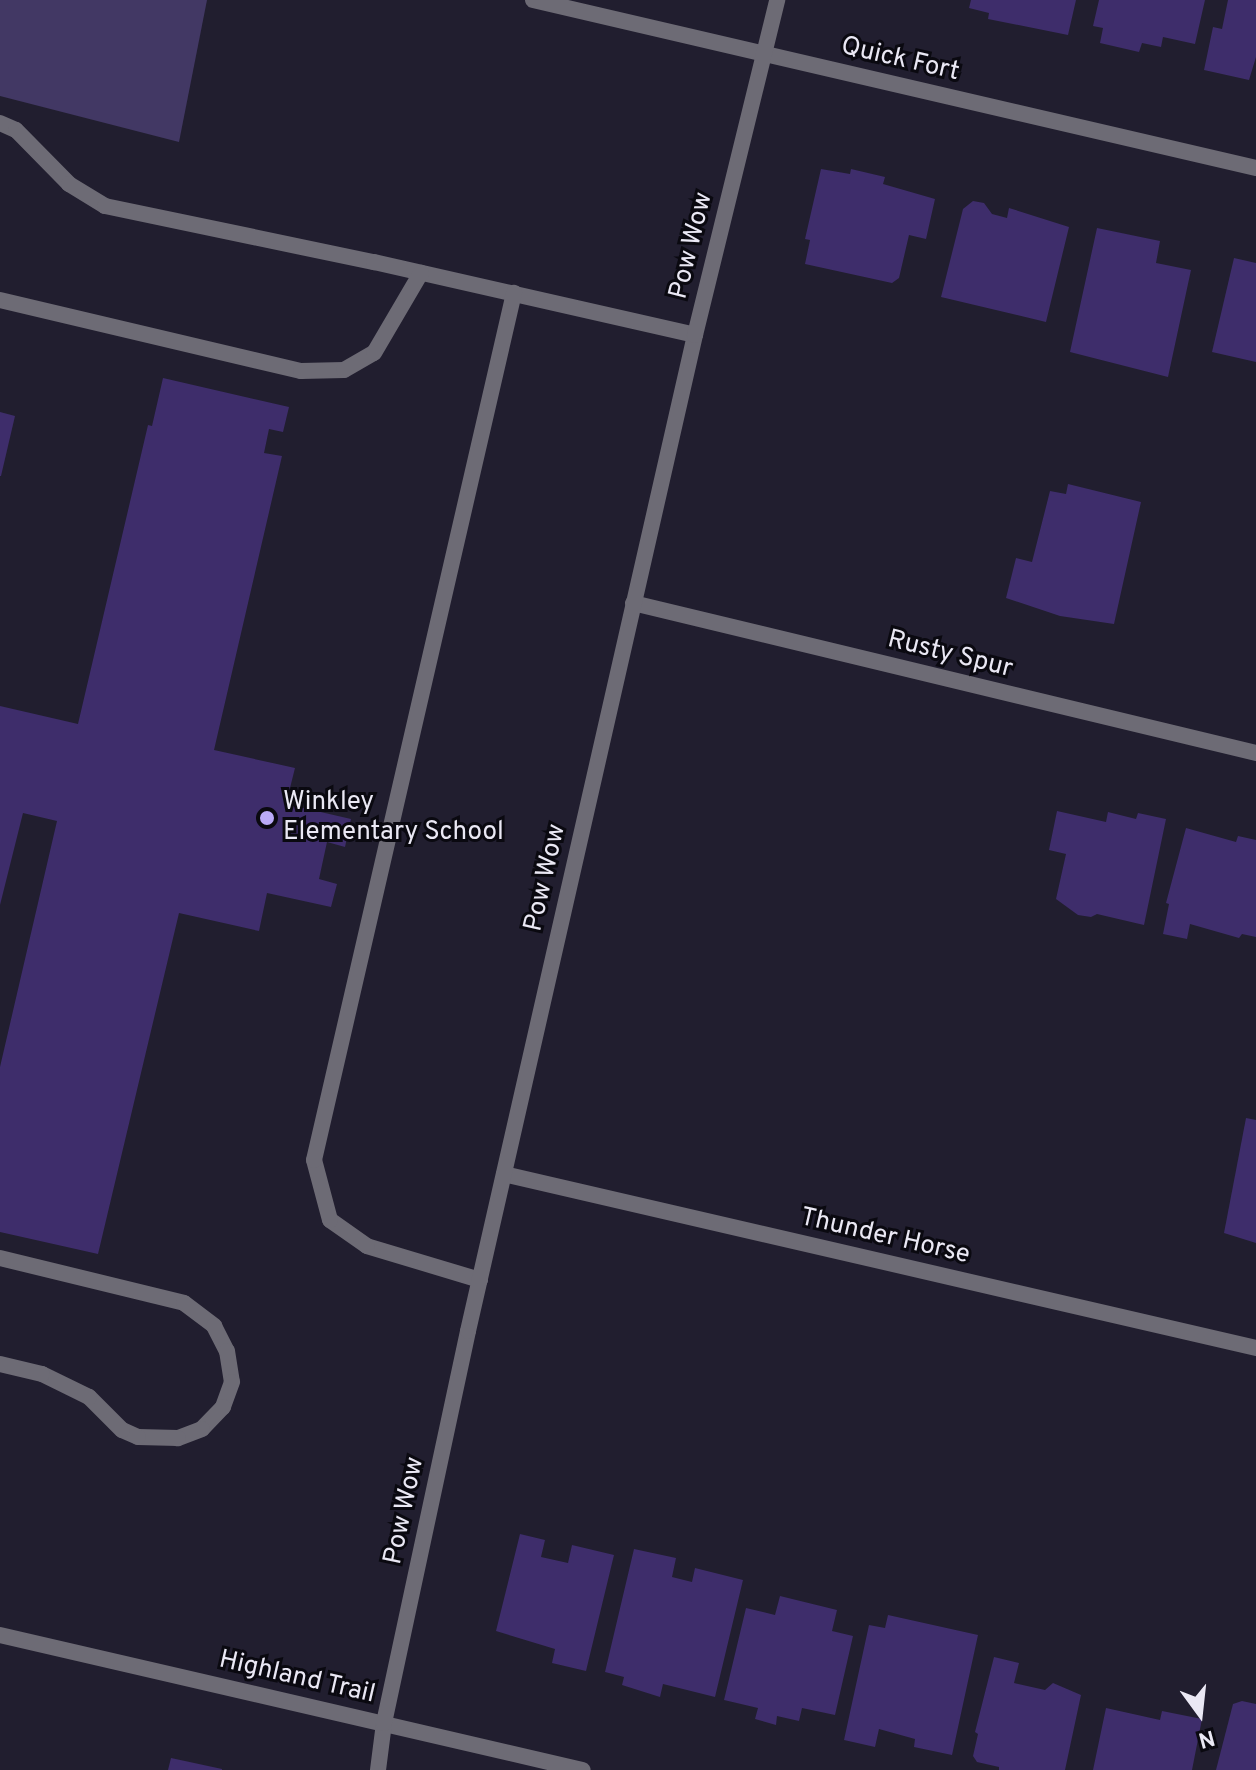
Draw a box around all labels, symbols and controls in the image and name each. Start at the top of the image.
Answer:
street label: Quick Fort [838,31,962,89]
street label: Pow Wow [664,189,720,303]
street label: Rusty Spur [884,624,1016,686]
place label: Winkley Elementary School [283,787,504,848]
marker: Winkley Elementary School [258,809,276,827]
street label: Pow Wow [518,821,574,935]
street label: Thunder Horse [797,1202,973,1272]
street label: Pow Wow [378,1454,432,1568]
street label: Highland Trail [215,1645,379,1711]
north arrow [1160,1674,1240,1754]
text: N [1195,1723,1217,1753]

